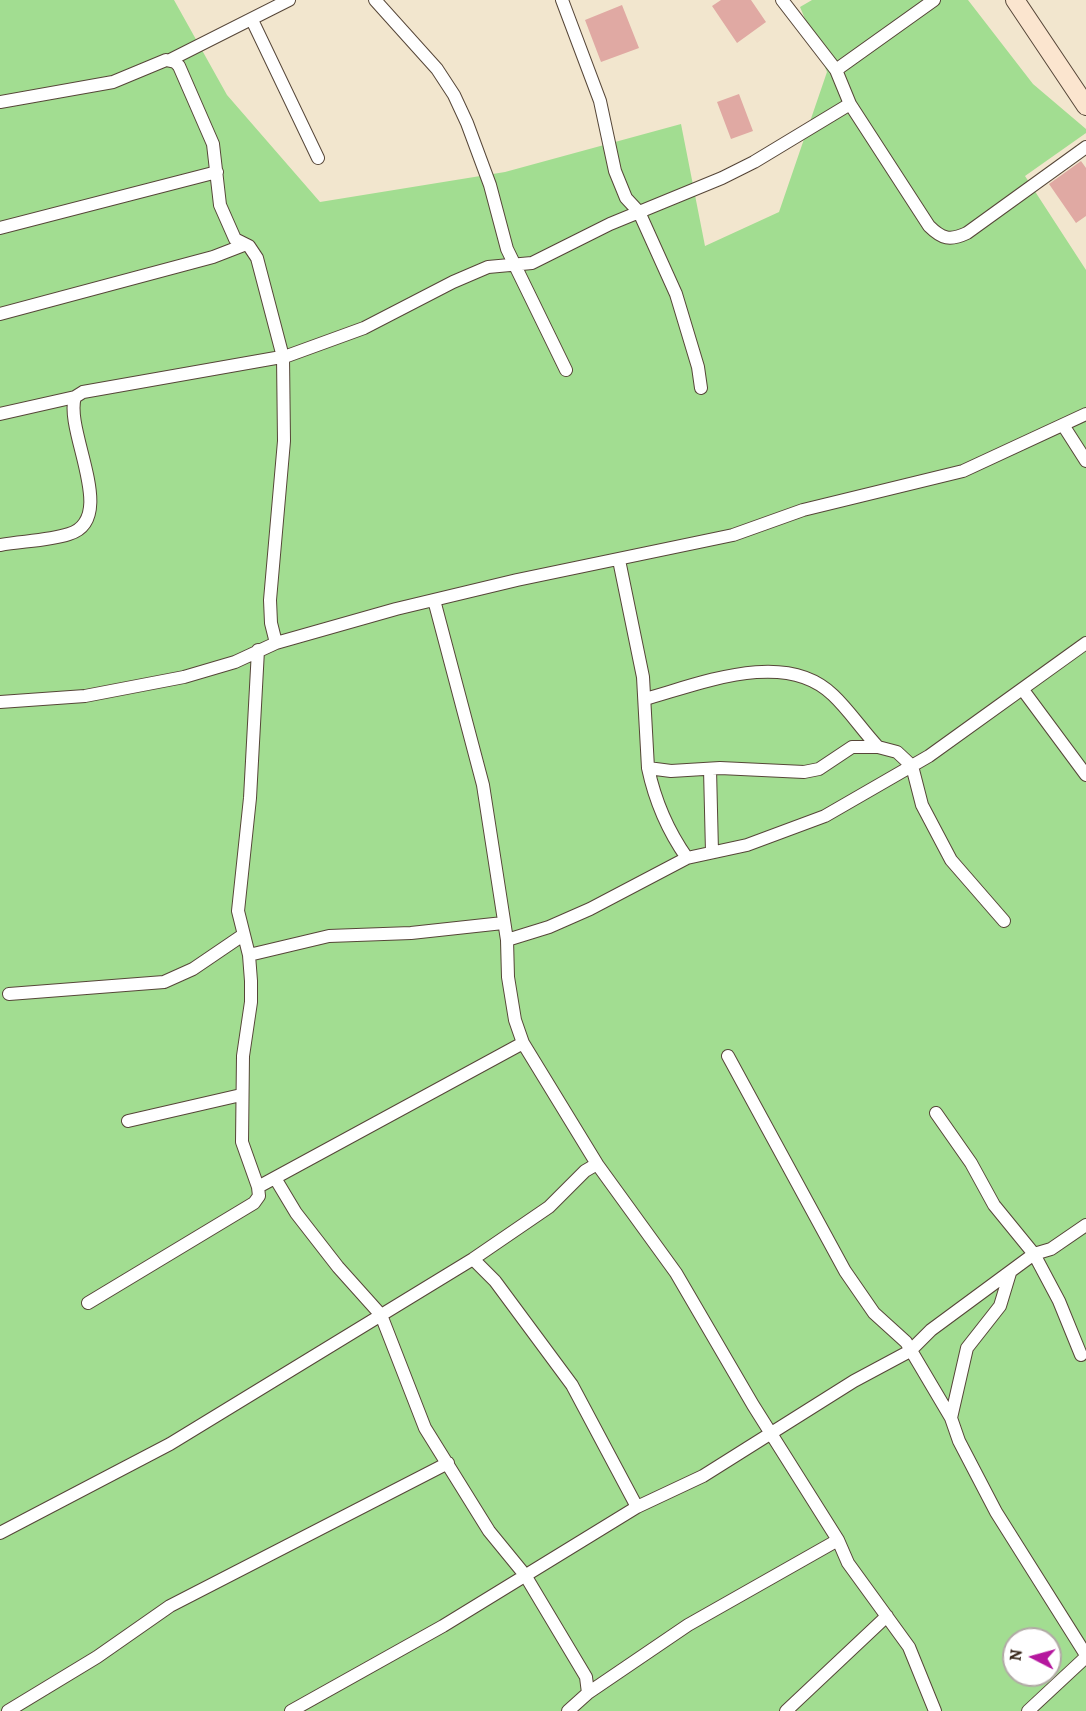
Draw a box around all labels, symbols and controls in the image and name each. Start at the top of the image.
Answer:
north arrow [1002,1627,1062,1687]
text: N [1005,1648,1028,1662]

